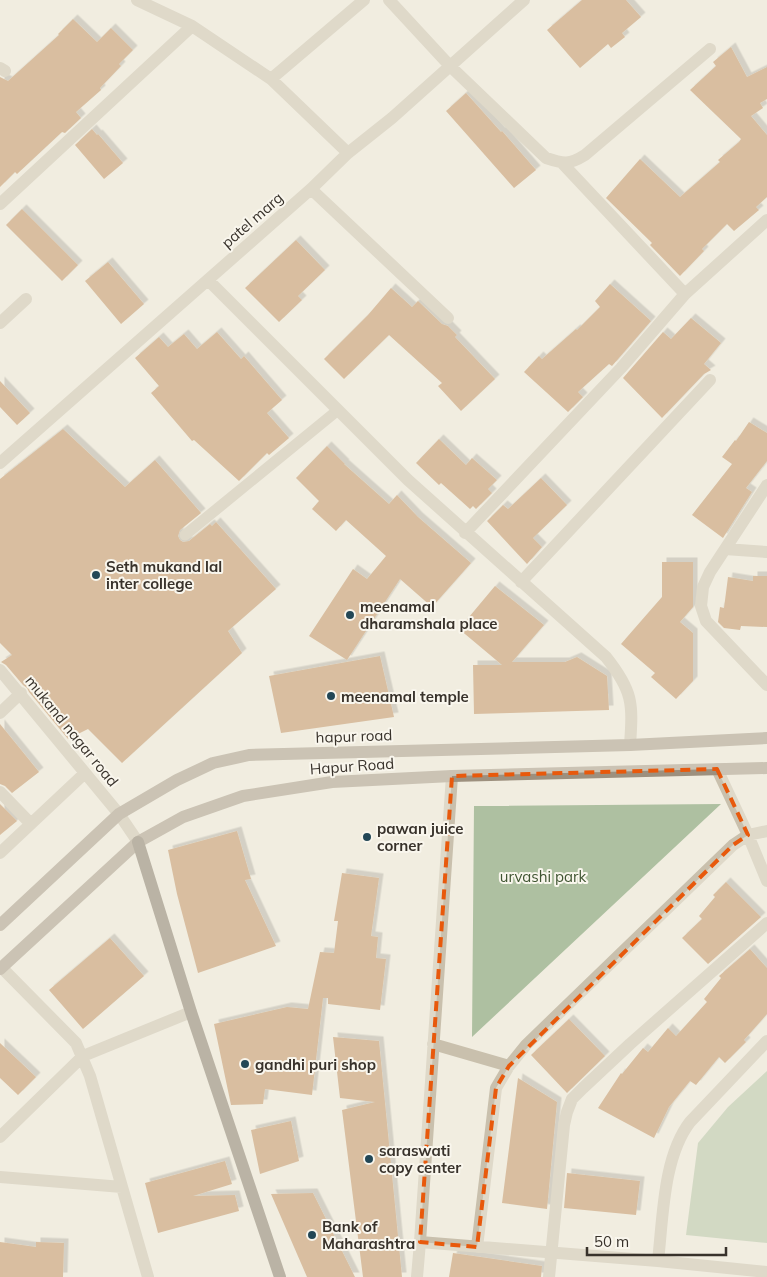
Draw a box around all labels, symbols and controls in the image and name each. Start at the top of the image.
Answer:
street label: patel marg [217,188,287,252]
place label: Seth mukand lal inter college [106,557,222,593]
marker: Seth mukand lal inter college [90,569,102,581]
place label: meenamal dharamshala place [360,597,498,633]
marker: meenamal dharamshala place [344,609,356,621]
street label: mukand nagar road [21,672,123,790]
place label: meenamal temple [341,687,469,706]
marker: meenamal temple [325,690,337,702]
street label: hapur road [315,725,393,747]
street label: Hapur Road [309,754,395,778]
place label: pawan juice corner [377,819,463,855]
marker: pawan juice corner [361,831,373,843]
park label: urvashi park [500,867,586,886]
place label: gandhi puri shop [255,1055,376,1074]
marker: gandhi puri shop [239,1058,251,1070]
place label: saraswati copy center [379,1141,461,1177]
marker: saraswati copy center [363,1153,375,1165]
place label: Bank of Maharashtra [322,1217,415,1253]
scale bar [587,1224,726,1256]
marker: Bank of Maharashtra [306,1229,318,1241]
text: 50 m [594,1232,629,1251]

